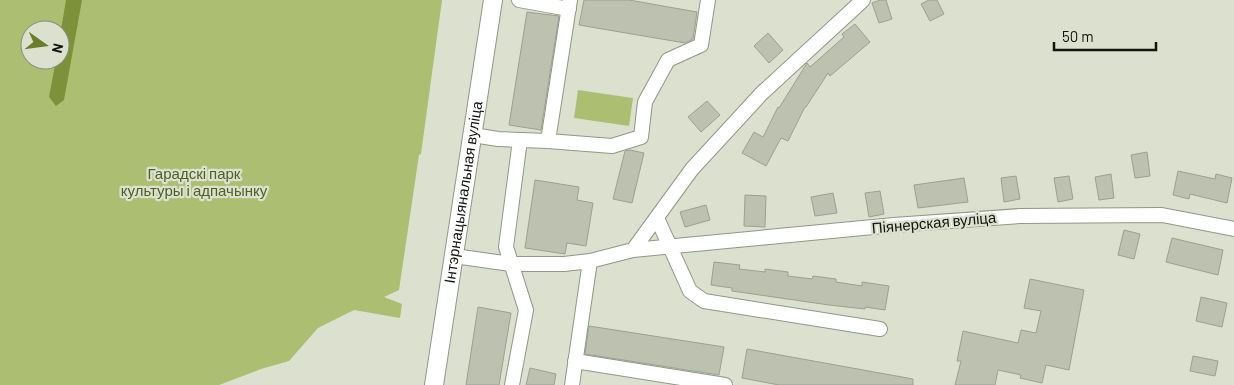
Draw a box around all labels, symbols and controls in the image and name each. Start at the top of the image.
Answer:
north arrow [20,20,70,70]
scale bar [1054,20,1156,52]
text: 50 m [1062,27,1094,45]
text: N [49,42,67,55]
street label: Інтэрнацыянальная вуліца [440,99,486,285]
park label: Гарадскі парк культуры і адпачынку [121,164,268,199]
street label: Піянерская вуліца [871,208,998,236]

